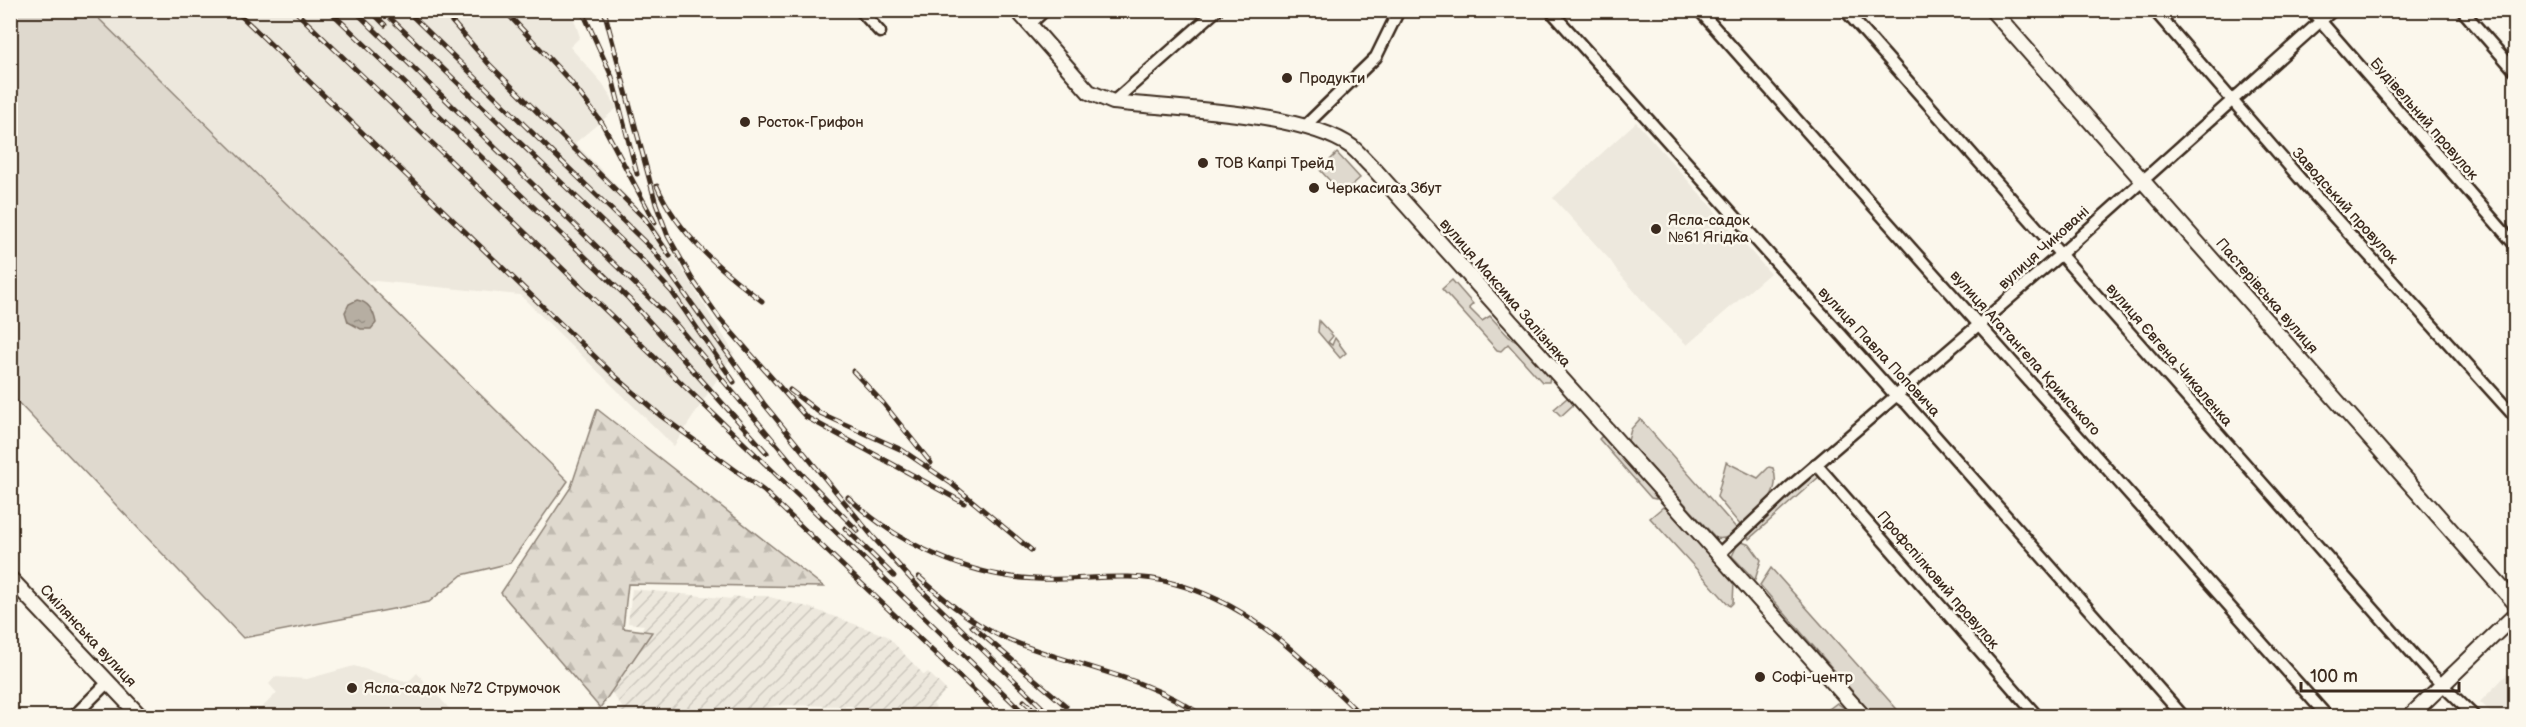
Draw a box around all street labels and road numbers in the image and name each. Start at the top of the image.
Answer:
street label: Будівельний провулок [2366,54,2482,184]
street label: Заводський провулок [2288,144,2402,268]
street label: вулиця Чиковані [1995,202,2093,294]
street label: вулиця Максима Залізняка [1435,215,1575,371]
street label: Пастерівська вулиця [2212,234,2322,358]
street label: вулиця Агатангела Кримського [1946,266,2104,440]
street label: вулиця Євгена Чикаленка [2102,280,2236,431]
street label: вулиця Павла Поповича [1814,283,1944,421]
street label: Профспілковий провулок [1873,507,2003,653]
street label: Смілянська вулиця [36,581,140,691]

